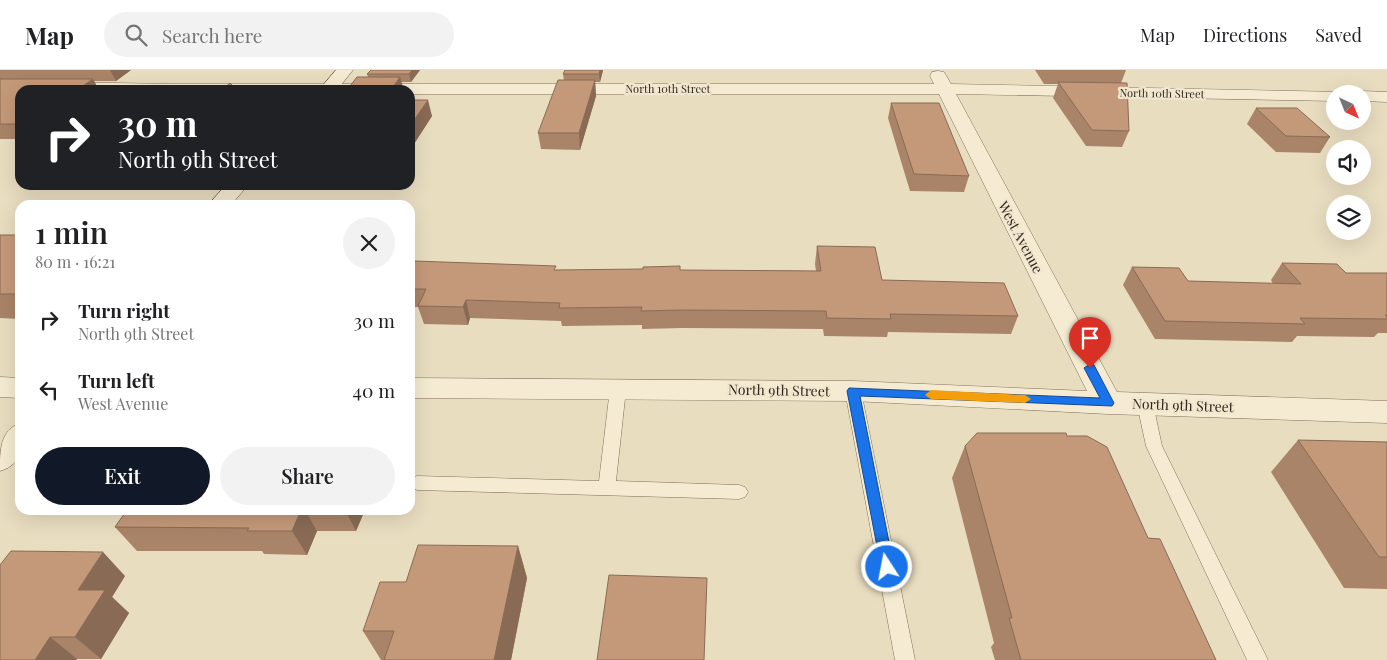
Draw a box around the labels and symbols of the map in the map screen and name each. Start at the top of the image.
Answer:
street label: North 10th Street [626,81,711,96]
street label: North 10th Street [1119,85,1205,101]
north arrow [1326,85,1371,130]
street label: West Avenue [994,197,1048,276]
pin [1069,317,1111,368]
street label: North 9th Street [728,380,831,400]
street label: North 9th Street [1132,394,1235,416]
position arrow [860,540,912,592]

